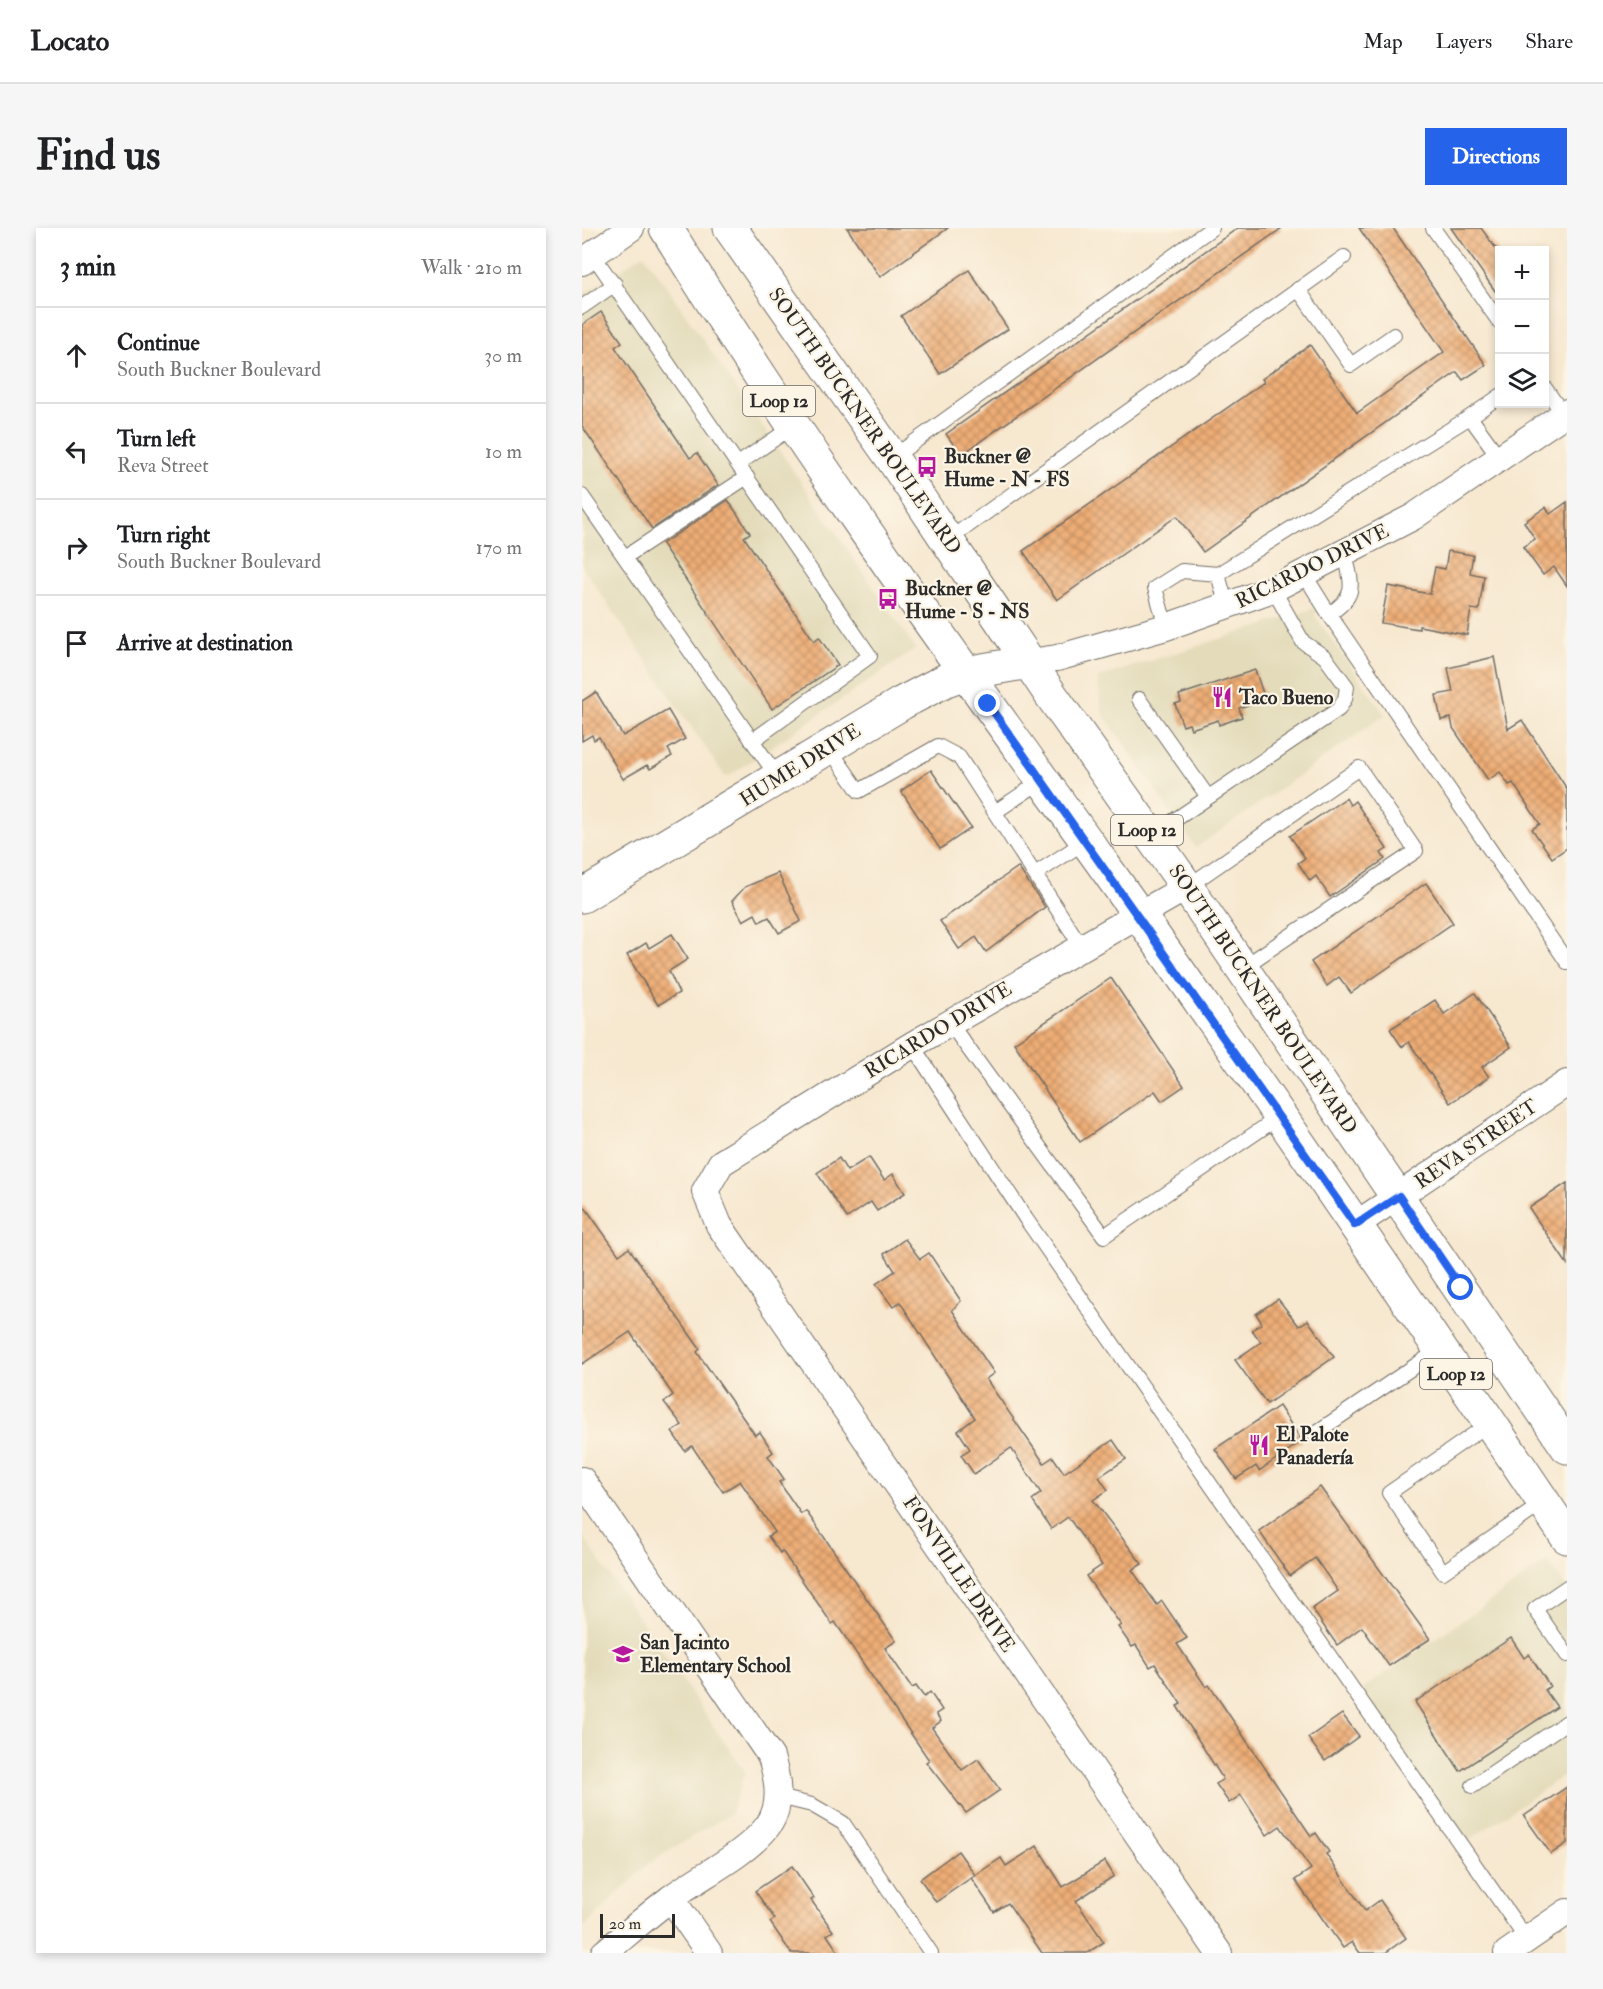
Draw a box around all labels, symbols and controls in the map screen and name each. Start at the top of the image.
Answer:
text: Locato [30,24,109,59]
text: Map [1363,28,1403,55]
text: Layers [1436,28,1492,55]
text: Share [1525,28,1573,55]
button: Directions [1425,128,1567,185]
text: Find us [36,130,160,182]
map controls [1495,246,1549,408]
button: + [1495,246,1549,300]
text: 3 min [60,251,116,283]
text: Walk · 210 m [421,255,522,280]
street label: SOUTH BUCKNER BOULEVARD [763,283,967,559]
button: − [1495,300,1549,354]
text: Continue [117,329,200,357]
icon: ahead [60,339,93,372]
text: 30 m [484,343,522,368]
button: layers [1495,354,1549,408]
text: South Buckner Boulevard [117,357,321,382]
road number: Loop 12 [743,386,815,416]
text: Turn left [117,425,196,453]
icon: left [60,435,93,468]
text: 10 m [485,439,522,464]
place label: Buckner @ Hume - N - FS [944,444,1070,492]
text: Reva Street [117,453,209,478]
bus stop icon: Buckner @ Hume - N - FS [915,455,939,479]
street label: RICARDO DRIVE [1231,518,1393,614]
text: Turn right [117,521,210,549]
icon: right [60,531,93,564]
text: 170 m [476,535,522,560]
text: South Buckner Boulevard [117,549,321,574]
place label: Buckner @ Hume - S - NS [905,576,1029,624]
bus stop icon: Buckner @ Hume - S - NS [876,587,900,611]
icon: arrive [60,627,93,660]
text: Arrive at destination [117,629,293,657]
restaurant icon: Taco Bueno [1210,685,1234,709]
place label: Taco Bueno [1238,685,1334,710]
route end [974,690,1000,716]
street label: HUME DRIVE [735,718,865,812]
road number: Loop 12 [1111,815,1183,845]
street label: SOUTH BUCKNER BOULEVARD [1163,860,1363,1138]
street label: RICARDO DRIVE [860,976,1016,1084]
street label: REVA STREET [1410,1094,1542,1194]
route start [1447,1274,1473,1300]
road number: Loop 12 [1420,1359,1492,1389]
place label: El Palote Panadería [1276,1422,1354,1470]
restaurant icon: El Palote Panadería [1247,1433,1271,1457]
street label: FONVILLE DRIVE [897,1491,1021,1657]
place label: San Jacinto Elementary School [640,1630,792,1679]
school or university icon: San Jacinto Elementary School [611,1642,635,1666]
scale bar [600,1911,675,1938]
text: 20 m [609,1914,641,1934]

